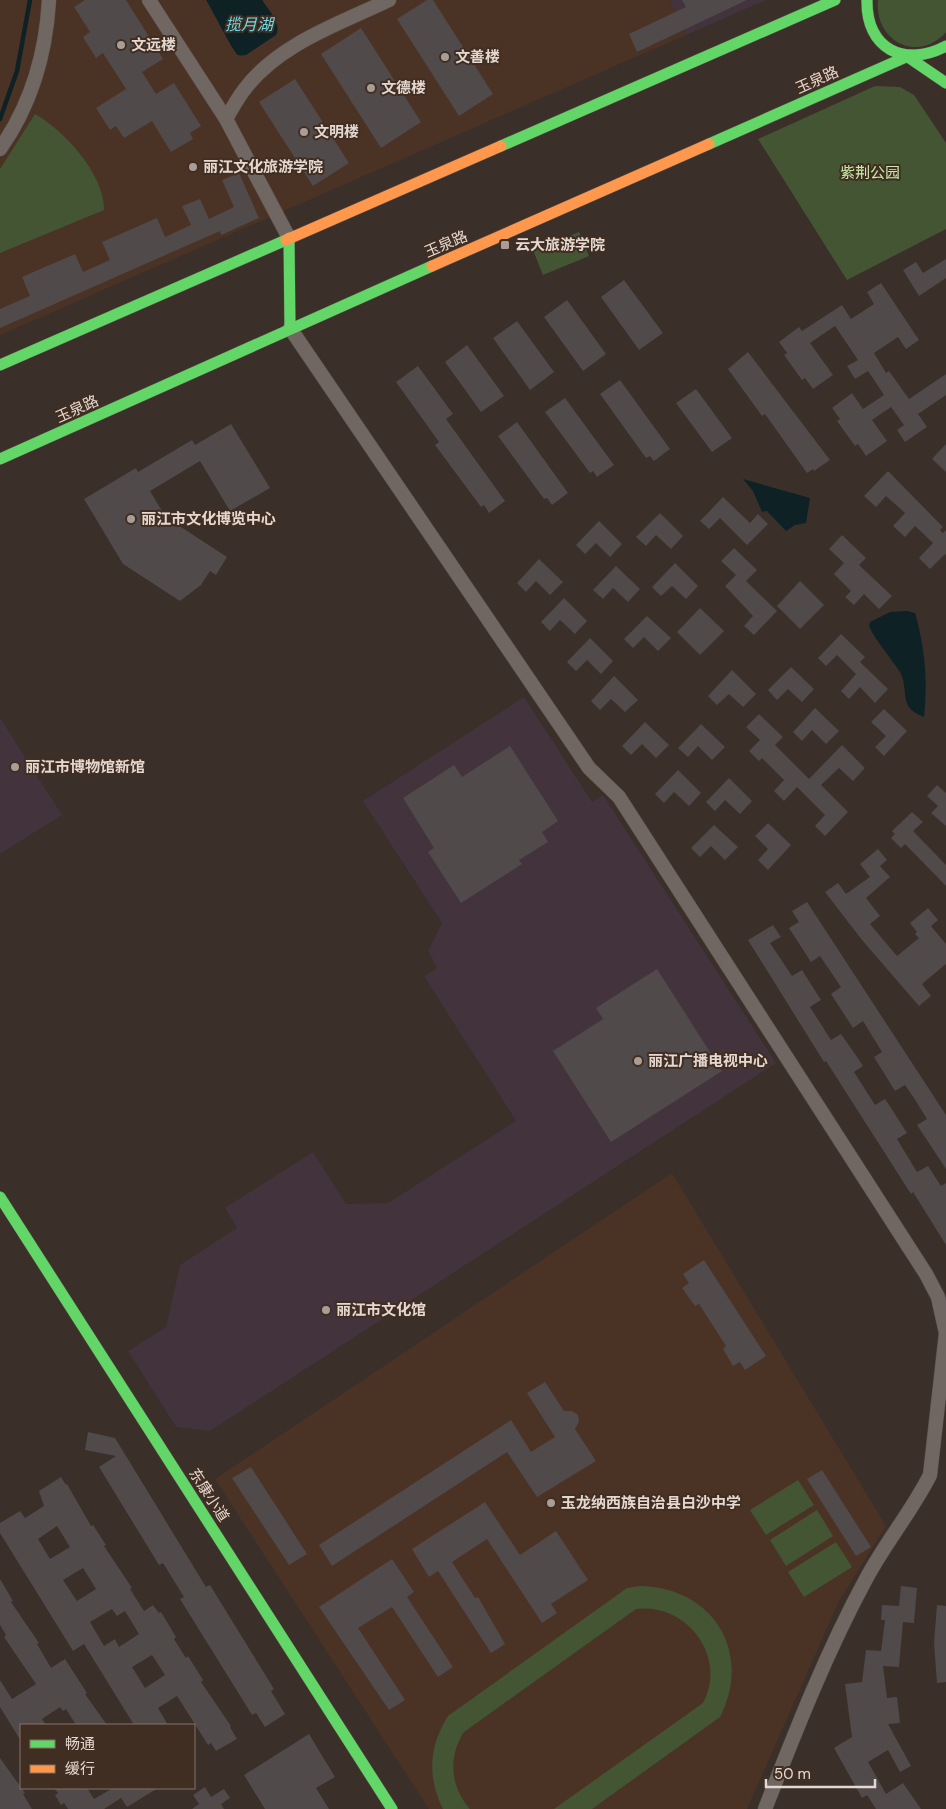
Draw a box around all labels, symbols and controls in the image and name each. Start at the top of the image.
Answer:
water label: 揽月湖 [225,14,276,35]
place label: 文远楼 [131,35,176,55]
marker: 文远楼 [115,39,127,51]
place label: 文善楼 [455,47,500,67]
marker: 文善楼 [439,51,451,63]
street label: 玉泉路 [792,62,842,98]
place label: 文德楼 [381,78,426,98]
marker: 文德楼 [365,82,377,94]
place label: 文明楼 [314,122,359,142]
marker: 文明楼 [298,126,310,138]
place label: 丽江文化旅游学院 [203,157,323,177]
marker: 丽江文化旅游学院 [187,161,199,173]
park label: 紫荆公园 [840,163,900,183]
street label: 玉泉路 [421,226,471,262]
place label: 云大旅游学院 [515,235,605,255]
marker: 云大旅游学院 [499,239,511,251]
street label: 玉泉路 [52,391,102,427]
place label: 丽江市文化博览中心 [141,509,276,529]
marker: 丽江市文化博览中心 [125,513,137,525]
place label: 丽江市博物馆新馆 [25,757,145,777]
marker: 丽江市博物馆新馆 [9,761,21,773]
place label: 丽江广播电视中心 [648,1051,768,1071]
marker: 丽江广播电视中心 [632,1055,644,1067]
place label: 丽江市文化馆 [336,1300,426,1320]
marker: 丽江市文化馆 [320,1304,332,1316]
street label: 东康小道 [184,1464,234,1526]
place label: 玉龙纳西族自治县白沙中学 [561,1493,741,1513]
marker: 玉龙纳西族自治县白沙中学 [545,1497,557,1509]
legend [20,1724,195,1789]
text: 畅通 [65,1734,95,1754]
scale bar [766,1756,875,1788]
text: 缓行 [65,1759,95,1779]
text: 50 m [774,1764,811,1784]

